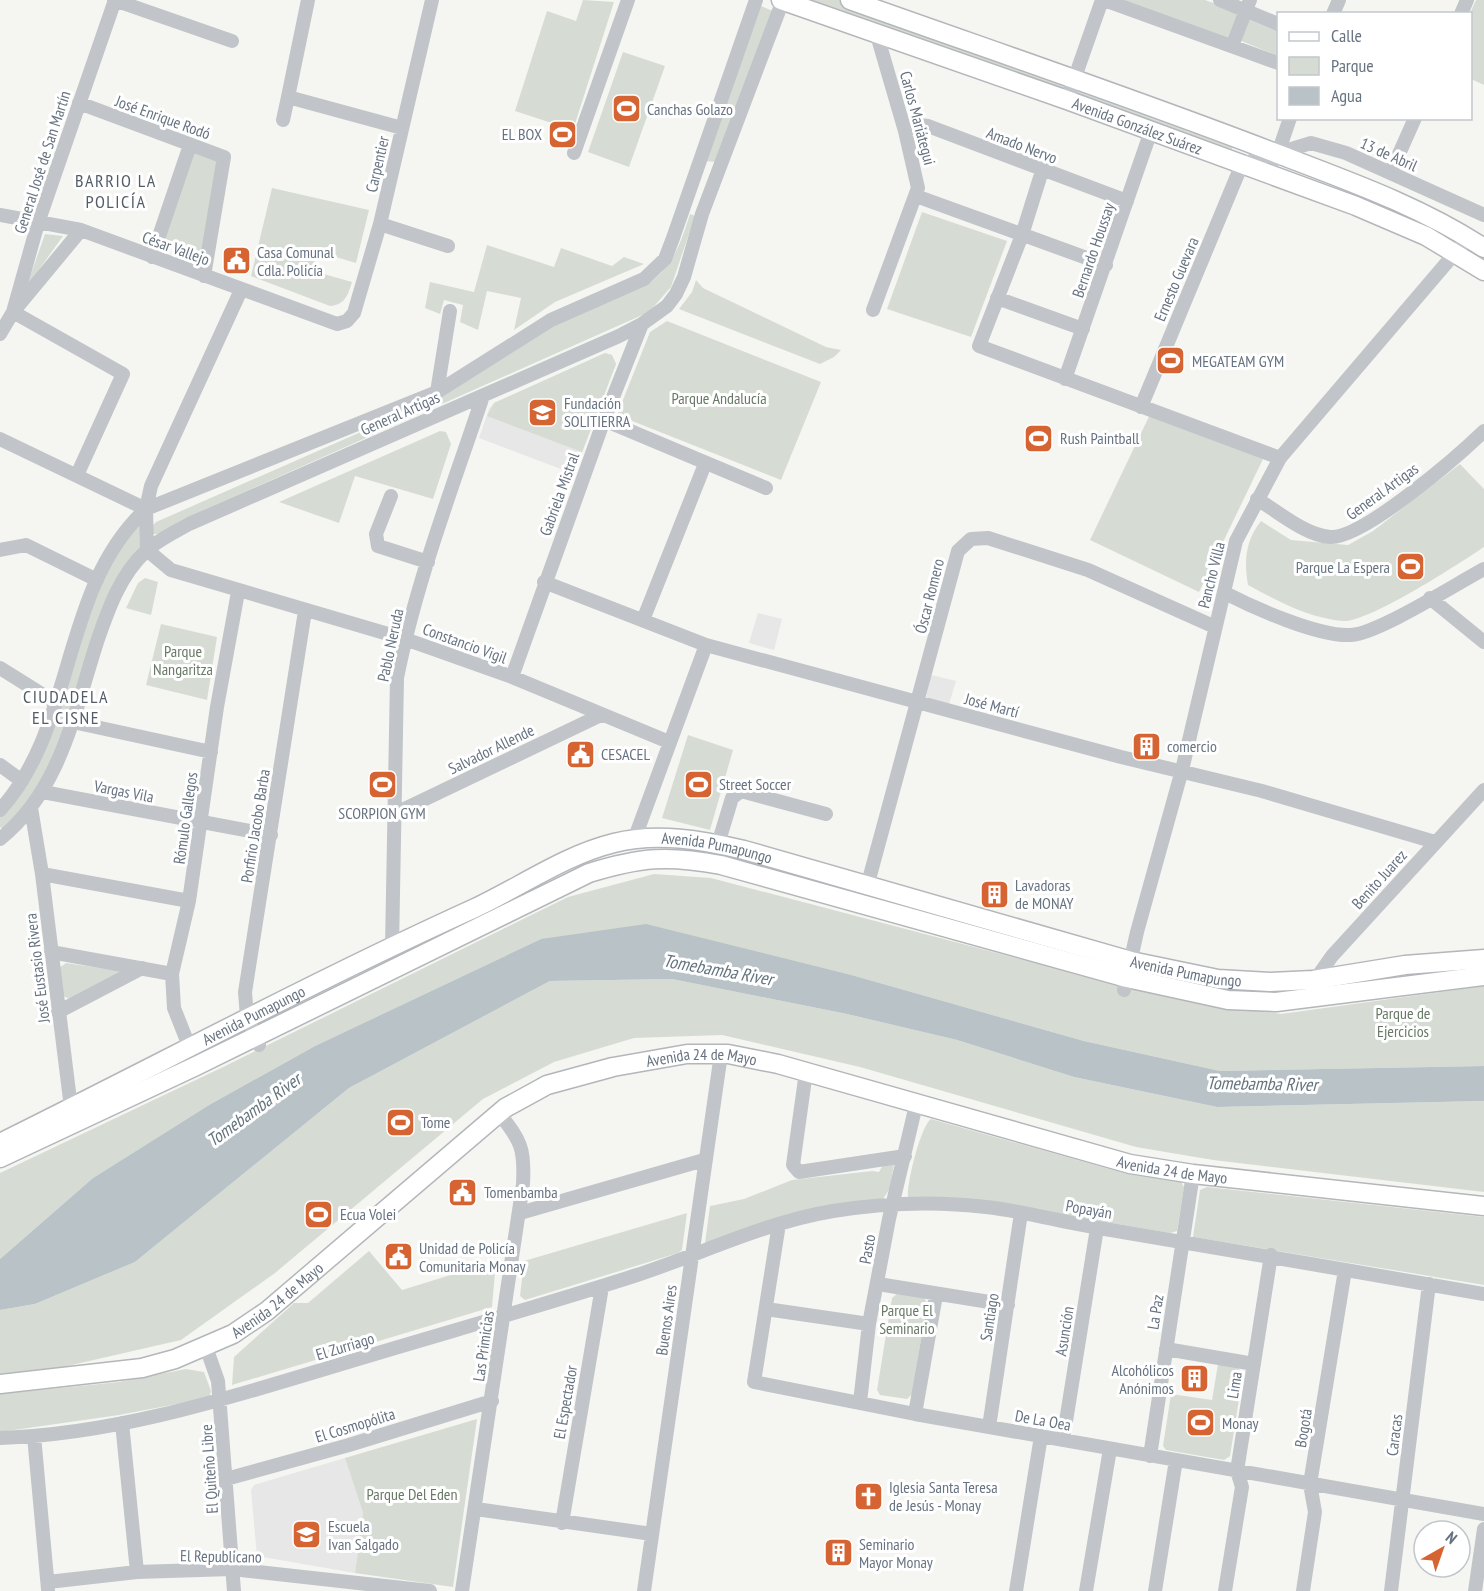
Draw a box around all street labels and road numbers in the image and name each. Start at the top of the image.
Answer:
street label: Carlos Mariátegui [896,69,940,167]
street label: General José de San Martín [9,88,75,236]
street label: José Enrique Rodó [112,90,213,143]
street label: Avenida González Suárez [1070,93,1205,159]
street label: Amado Nervo [984,122,1060,168]
street label: Carpentier [361,133,393,194]
street label: 13 de Abril [1357,133,1421,176]
street label: Bernardo Houssay [1067,200,1119,300]
street label: César Vallejo [140,227,213,269]
street label: Ernesto Guevara [1149,234,1203,324]
street label: General Artigas [357,387,443,439]
street label: Gabriela Mistral [535,449,583,538]
street label: General Artigas [1342,458,1422,524]
street label: Pancho Villa [1193,540,1229,610]
street label: Óscar Romero [910,556,948,635]
street label: Pablo Neruda [373,607,407,683]
street label: Constancio Vigil [420,619,510,668]
street label: José Martí [962,688,1022,722]
street label: Salvador Allende [445,720,537,778]
street label: Porfirio Jacobo Barba [236,768,274,884]
street label: Rómulo Gallegos [169,771,201,865]
street label: Vargas Vila [92,775,155,807]
street label: Avenida Pumapungo [661,828,775,868]
street label: Benito Juarez [1347,845,1411,913]
street label: José Eustasio Rivera [20,912,54,1025]
street label: Avenida Pumapungo [1129,951,1242,990]
street label: Avenida Pumapungo [199,981,308,1049]
street label: Avenida 24 de Mayo [645,1044,759,1071]
street label: Avenida 24 de Mayo [1115,1151,1228,1188]
street label: Popayán [1064,1195,1114,1223]
street label: Pasto [855,1233,879,1265]
street label: Avenida 24 de Mayo [227,1258,327,1342]
street label: Buenos Aires [651,1284,681,1356]
street label: Santiago [975,1291,1003,1342]
street label: La Paz [1142,1293,1168,1331]
street label: Asunción [1050,1305,1078,1357]
street label: Las Primicias [468,1309,498,1383]
street label: El Zurriago [313,1328,377,1364]
street label: El Espectador [549,1363,581,1440]
street label: Lima [1222,1370,1246,1400]
street label: El Cosmopólita [313,1403,397,1447]
street label: De La Oea [1013,1405,1073,1435]
street label: Bogotá [1290,1407,1316,1449]
street label: Caracas [1382,1413,1406,1457]
street label: El Quiteño Libre [196,1424,222,1514]
street label: El Republicano [180,1545,262,1567]

